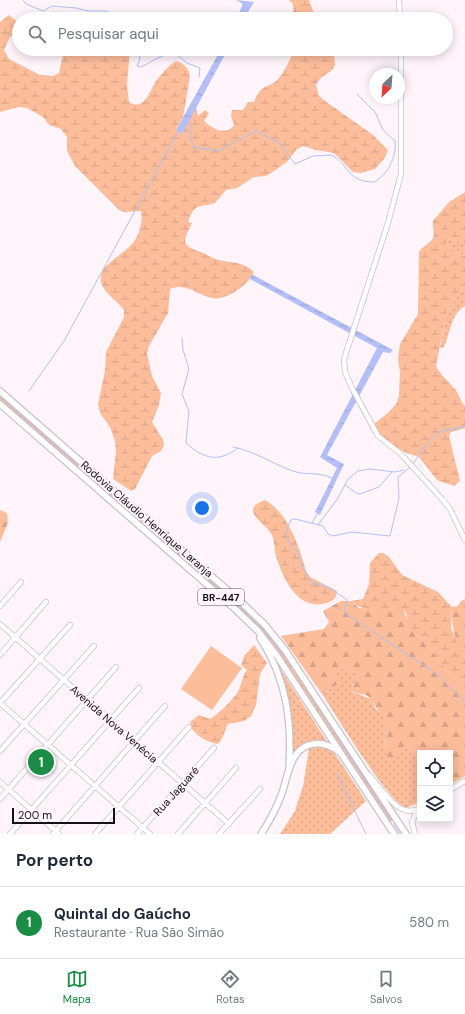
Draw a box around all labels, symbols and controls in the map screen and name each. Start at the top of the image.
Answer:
search box [12,12,453,56]
icon: search [26,23,48,45]
text: Pesquisar aqui [58,24,159,44]
north arrow [369,68,405,104]
street label: Rodovia Cláudio Henrique Laranja [78,458,216,580]
your location [192,498,212,518]
road number: BR-447 [198,589,244,605]
street label: Avenida Nova Venécia [67,682,161,766]
pin: 1 [28,747,54,777]
map controls [417,750,453,822]
button: locate [417,750,453,786]
street label: Rua Jaguaré [150,763,202,819]
button: layers [417,786,453,822]
scale bar [12,806,115,825]
text: 200 m [18,808,52,822]
text: Por perto [16,849,93,871]
text: Quintal do Gaúcho [54,904,191,924]
text: 1 [27,914,31,931]
text: 580 m [409,914,449,931]
text: Restaurante · Rua São Simão [54,924,224,941]
tab: Mapa [63,968,91,1006]
tab: Rotas [216,968,245,1006]
tab: Salvos [370,968,402,1006]

